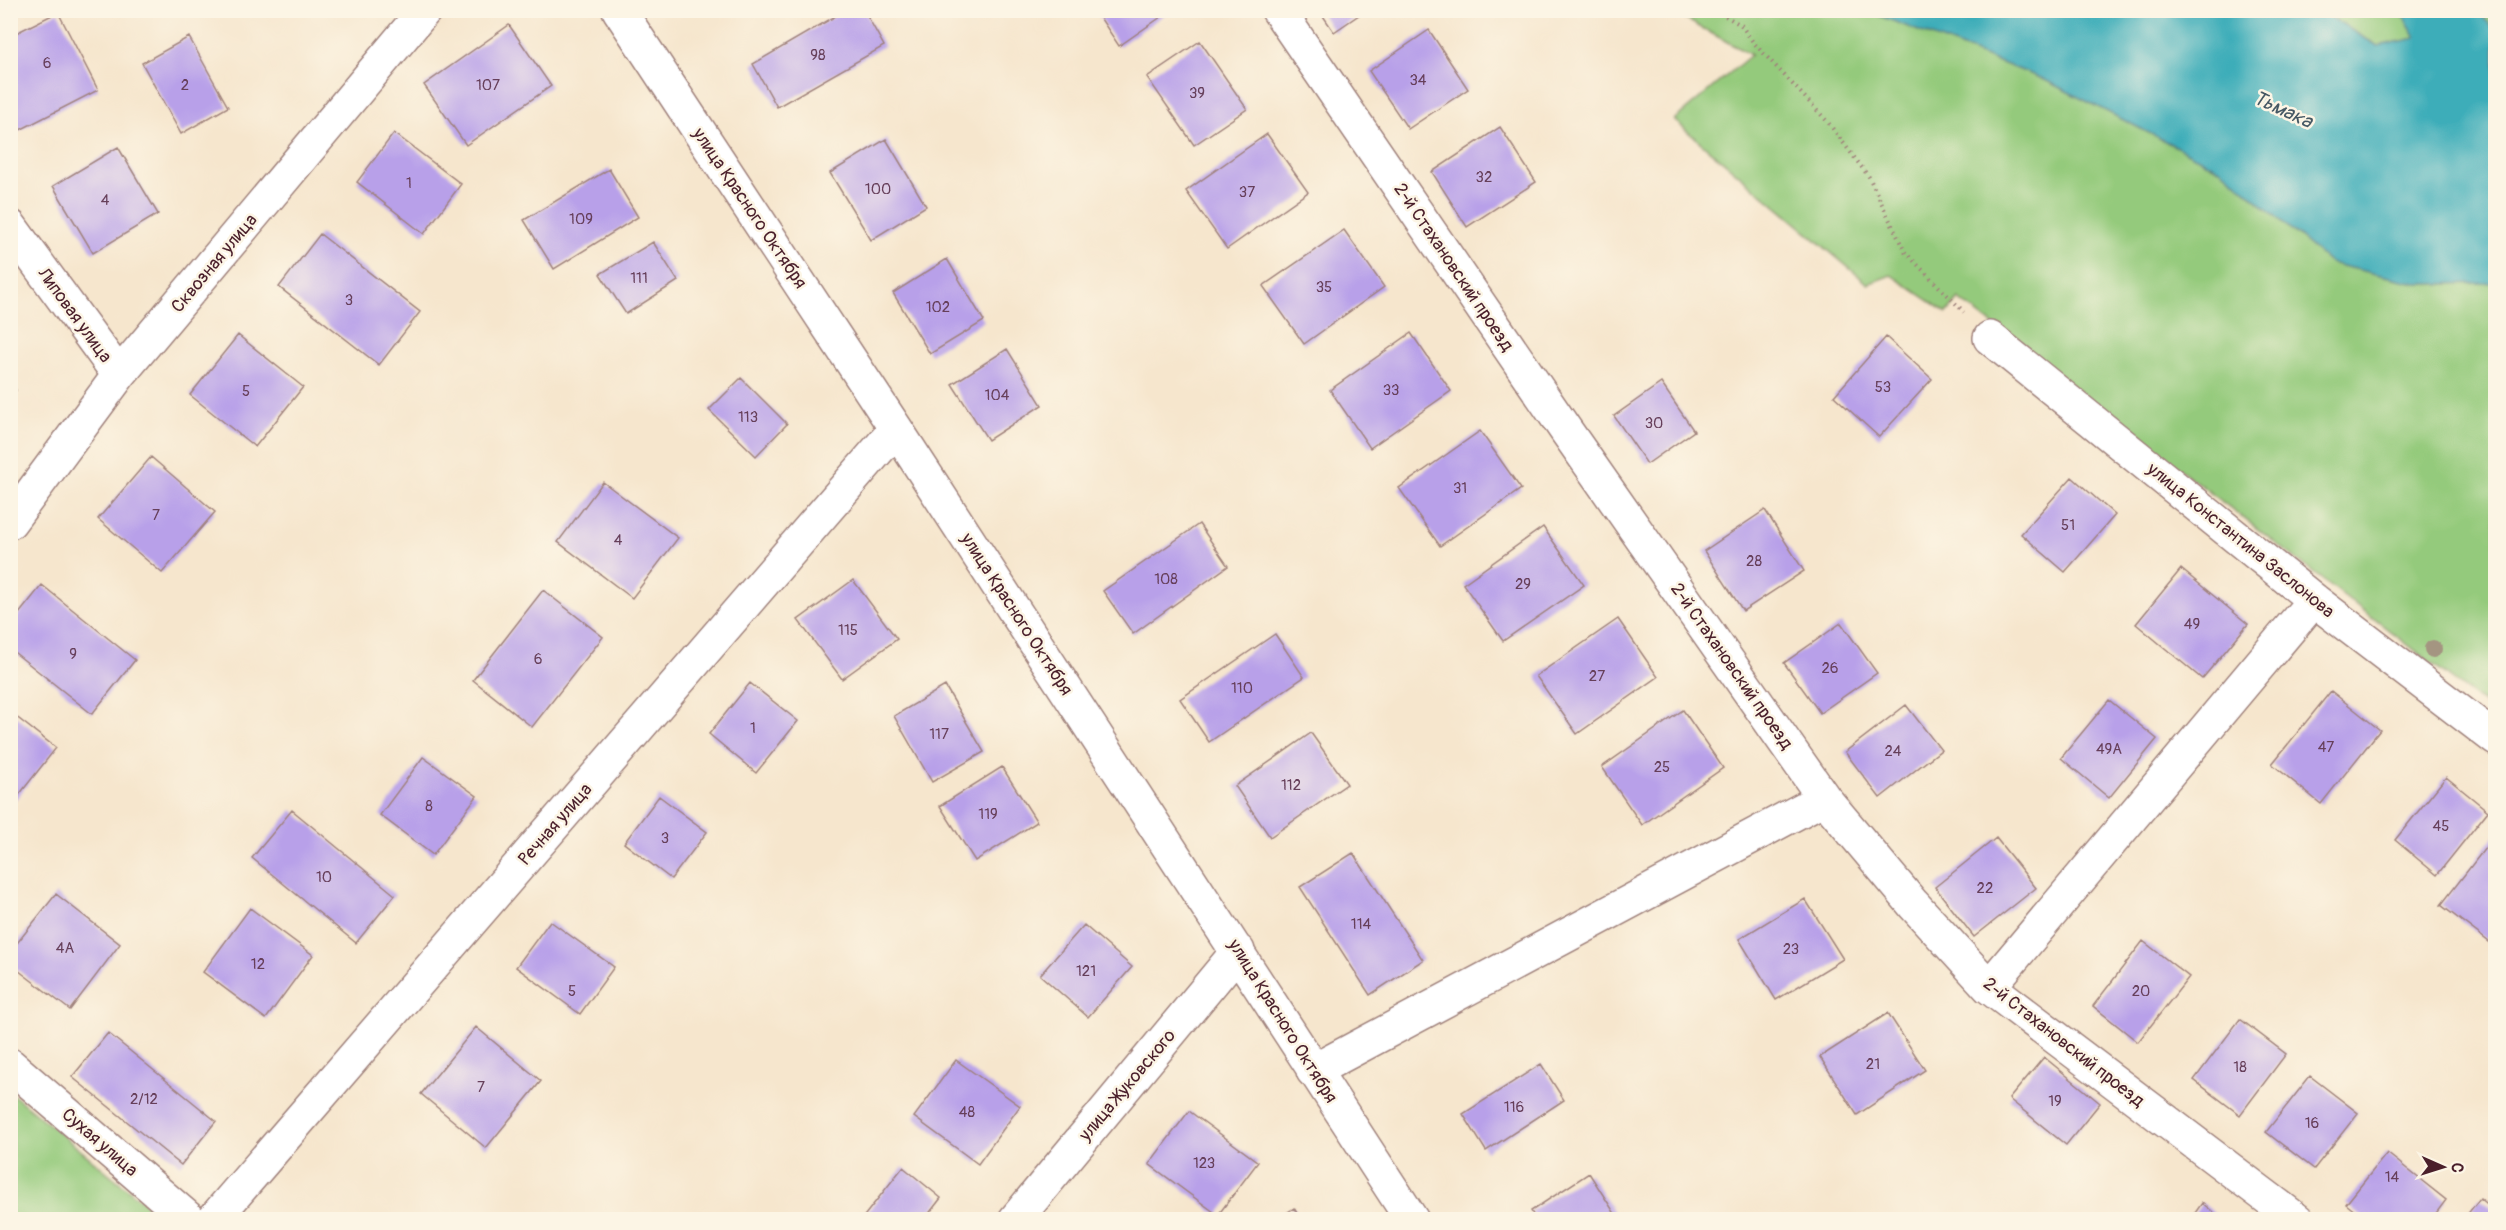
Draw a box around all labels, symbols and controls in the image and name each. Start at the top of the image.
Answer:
house number: 98 [810,46,826,65]
house number: 6 [43,54,51,73]
house number: 34 [1409,71,1427,90]
house number: 2 [181,76,189,95]
house number: 107 [476,76,500,95]
house number: 39 [1189,84,1205,103]
water label: Тьмака [2249,85,2318,135]
street label: улица Красного Октября [687,123,812,293]
house number: 32 [1476,168,1492,187]
house number: 1 [406,174,412,193]
street label: 2-й Стахановский проезд [1389,179,1519,356]
house number: 100 [865,180,891,199]
house number: 37 [1239,183,1255,202]
house number: 4 [101,191,110,210]
street label: Сквозная улица [166,209,262,317]
house number: 109 [569,210,593,229]
street label: Липовая улица [32,262,117,367]
house number: 111 [630,269,648,288]
house number: 35 [1316,278,1332,297]
house number: 3 [345,291,353,310]
house number: 102 [926,298,950,317]
house number: 53 [1875,378,1891,397]
house number: 33 [1383,381,1399,400]
house number: 5 [242,382,250,401]
house number: 104 [985,386,1010,405]
house number: 113 [738,408,758,427]
house number: 30 [1645,414,1663,433]
street label: улица Константина Заслонова [2142,457,2339,623]
house number: 31 [1453,479,1467,498]
house number: 7 [152,506,160,525]
house number: 51 [2061,516,2075,535]
street label: улица Красного Октября [955,528,1078,700]
house number: 4 [614,531,623,550]
house number: 28 [1746,552,1762,571]
house number: 108 [1154,570,1178,589]
house number: 29 [1515,575,1531,594]
street label: 2-й Стахановский проезд [1665,578,1798,754]
house number: 49 [2184,615,2200,634]
house number: 115 [838,621,858,640]
house number: 9 [69,645,77,664]
house number: 6 [534,650,542,669]
house number: 26 [1821,659,1839,678]
house number: 27 [1589,667,1605,686]
house number: 110 [1231,679,1253,698]
house number: 1 [750,719,756,738]
house number: 117 [929,725,949,744]
house number: 47 [2318,738,2334,757]
house number: 49А [2096,740,2122,759]
house number: 24 [1884,742,1902,761]
house number: 25 [1654,758,1670,777]
house number: 112 [1281,776,1301,795]
street label: Речная улица [513,778,597,870]
house number: 8 [425,797,433,816]
house number: 119 [978,805,998,824]
house number: 45 [2433,817,2449,836]
house number: 3 [661,829,669,848]
house number: 10 [316,868,332,887]
house number: 22 [1977,879,1993,898]
house number: 114 [1351,915,1372,934]
street label: улица Красного Октября [1222,934,1342,1107]
house number: 4А [56,939,74,958]
house number: 23 [1783,940,1799,959]
house number: 12 [251,955,265,974]
house number: 121 [1076,962,1096,981]
street label: 2-й Стахановский проезд [1978,972,2149,1113]
house number: 5 [568,982,576,1001]
house number: 20 [2132,982,2150,1001]
street label: улица Жуковского [1073,1024,1181,1147]
house number: 21 [1866,1055,1880,1074]
house number: 18 [2233,1058,2247,1077]
house number: 7 [477,1078,485,1097]
house number: 2/12 [130,1090,158,1109]
house number: 19 [2048,1092,2062,1111]
house number: 116 [1504,1098,1524,1117]
street label: Сухая улица [57,1103,142,1182]
house number: 48 [959,1103,976,1122]
house number: 16 [2305,1114,2319,1133]
north arrow [2413,1137,2473,1197]
house number: 123 [1193,1154,1215,1173]
text: С [2447,1162,2467,1173]
house number: 14 [2385,1168,2400,1187]

